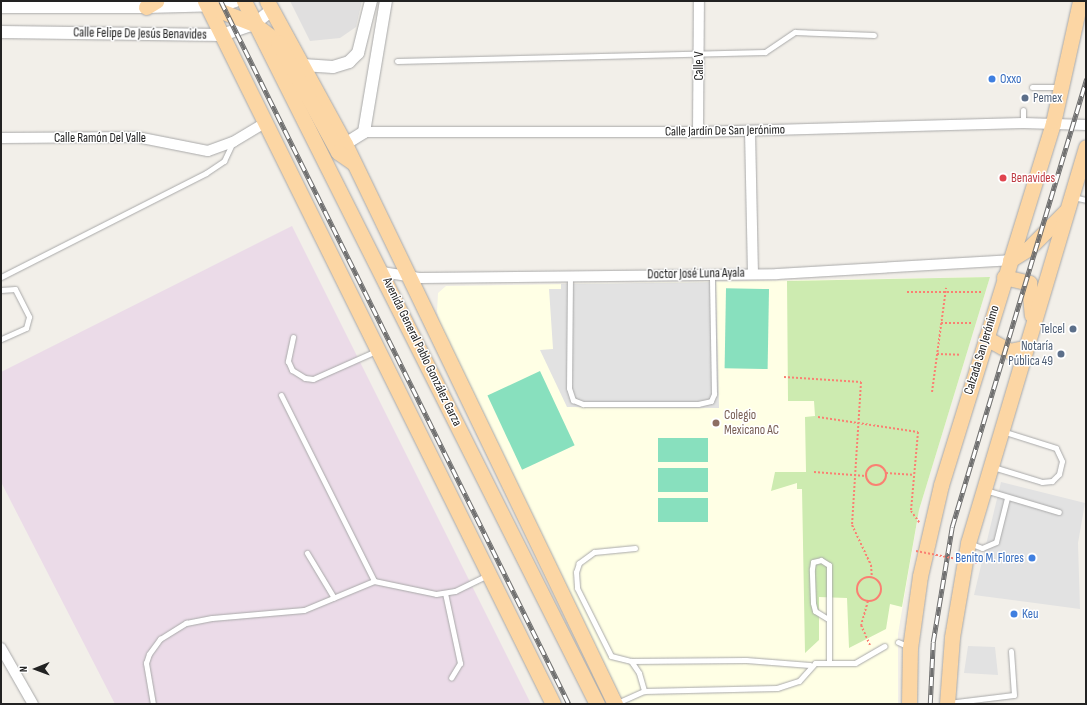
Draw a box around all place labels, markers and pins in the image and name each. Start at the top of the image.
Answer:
place label: Oxxo [1000,71,1021,87]
marker: Oxxo [987,74,997,84]
place label: Pemex [1033,90,1062,106]
marker: Pemex [1020,93,1030,103]
place label: Benavides [1011,170,1055,186]
marker: Benavides [998,173,1008,183]
place label: Telcel [1040,321,1065,337]
marker: Telcel [1068,324,1078,334]
place label: Notaría Pública 49 [1008,339,1053,370]
marker: Notaría Pública 49 [1056,349,1066,359]
place label: Colegio Mexicano AC [724,408,779,439]
marker: Colegio Mexicano AC [711,418,721,428]
place label: Benito M. Flores [955,550,1024,566]
marker: Benito M. Flores [1027,553,1037,563]
place label: Keu [1022,606,1038,622]
marker: Keu [1009,609,1019,619]

